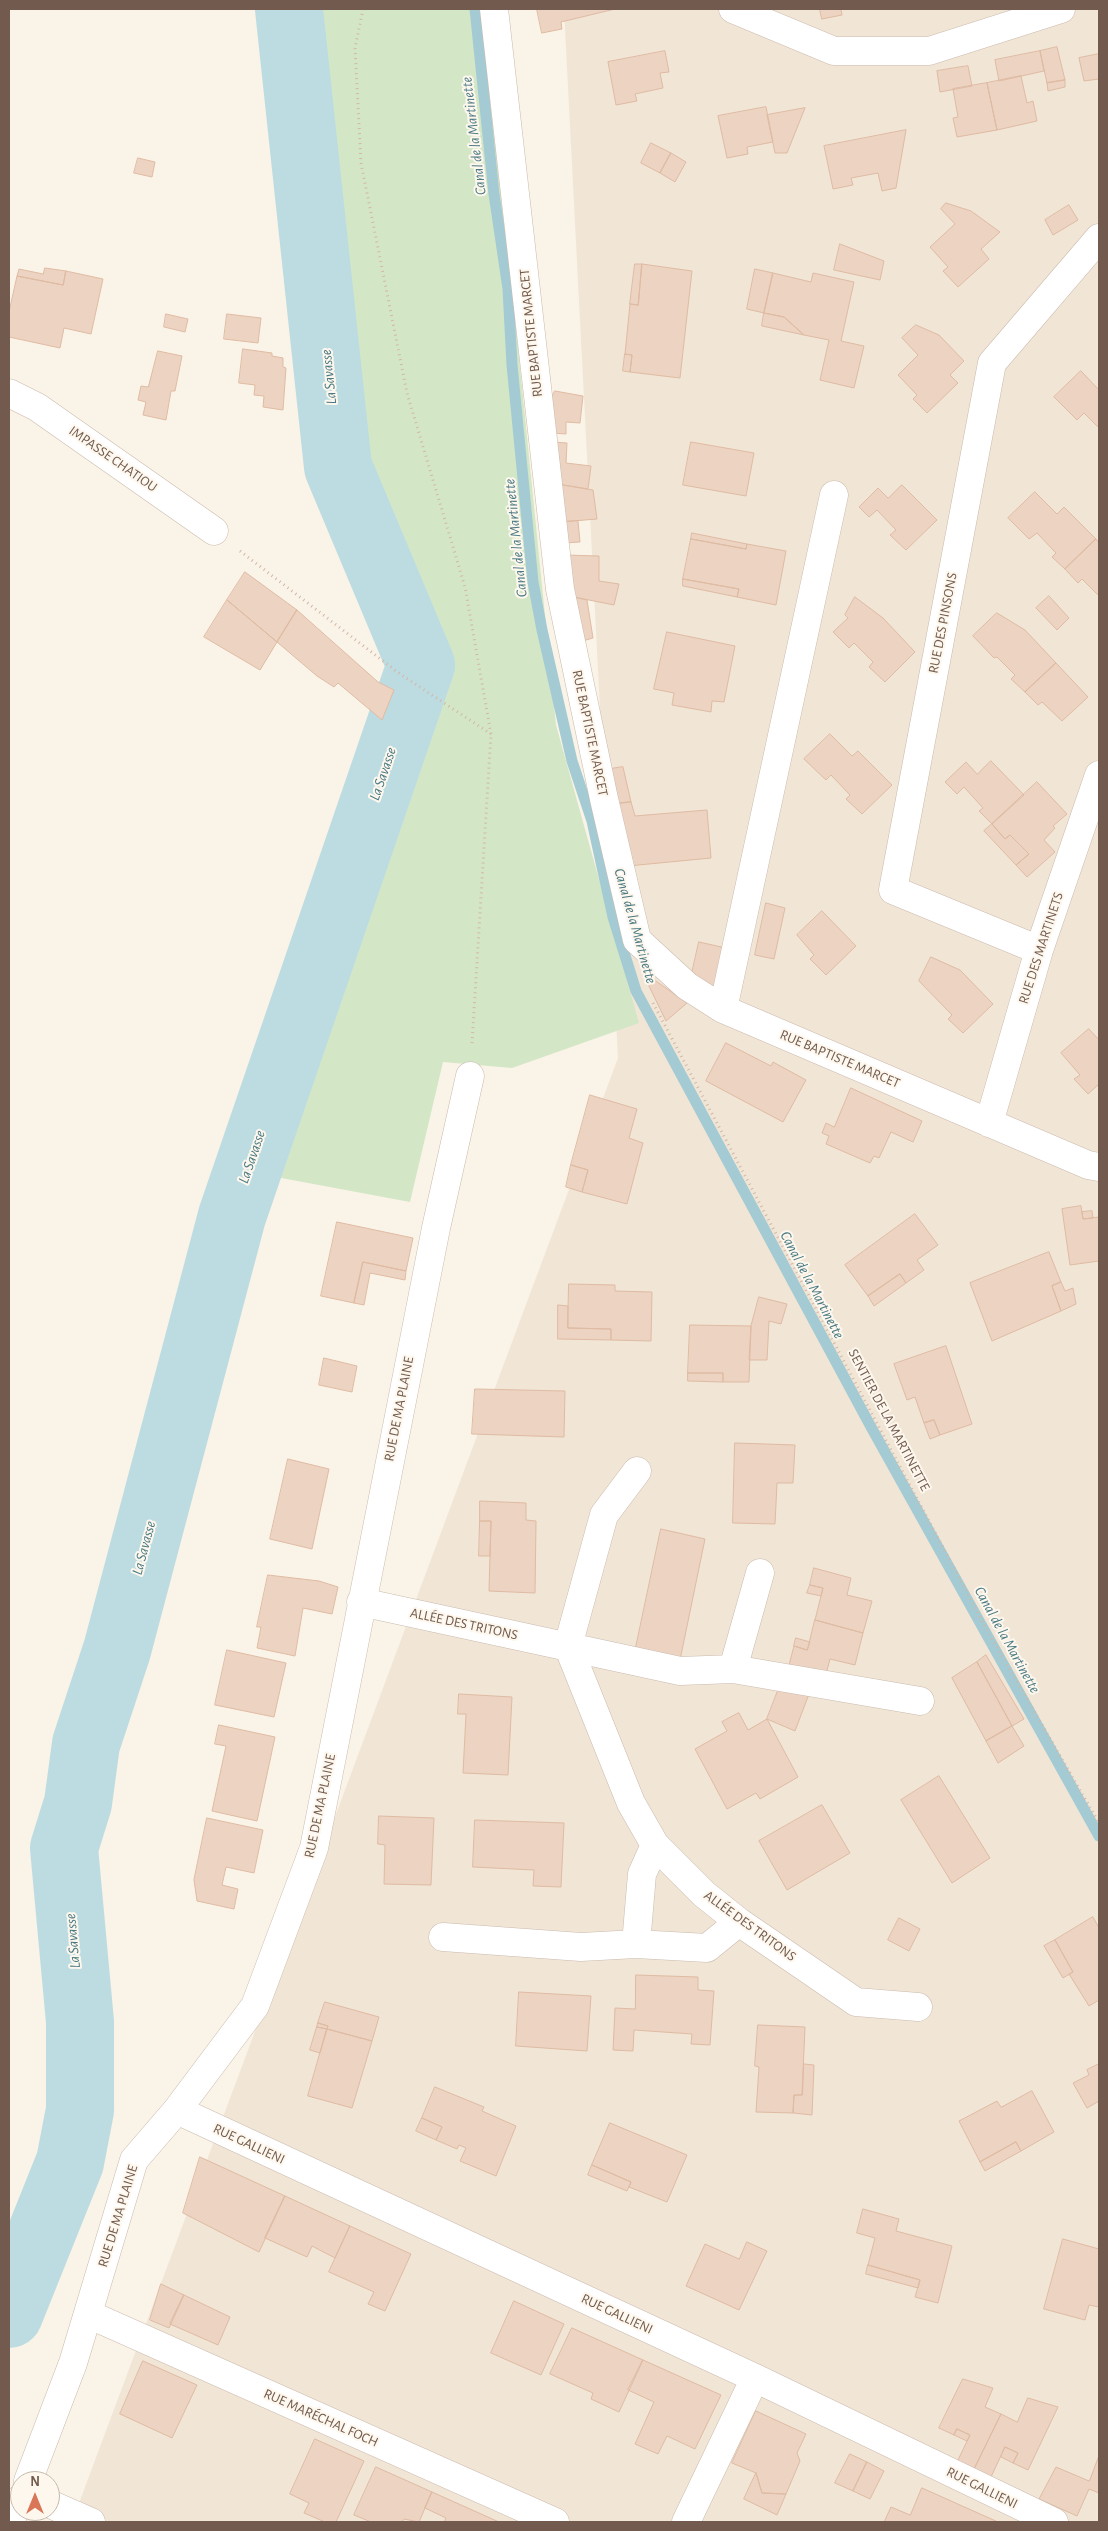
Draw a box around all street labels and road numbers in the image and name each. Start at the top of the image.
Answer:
street label: RUE BAPTISTE MARCET [516,268,546,398]
street label: IMPASSE CHATIOU [66,422,160,496]
street label: RUE DES PINSONS [925,571,961,675]
street label: RUE BAPTISTE MARCET [568,668,612,798]
street label: RUE DES MARTINETS [1015,890,1067,1006]
street label: RUE BAPTISTE MARCET [777,1026,903,1092]
street label: SENTIER DE LA MARTINETTE [844,1346,934,1494]
street label: RUE DE MA PLAINE [381,1355,417,1463]
street label: ALLÉE DES TRITONS [409,1604,519,1644]
street label: RUE DE MA PLAINE [301,1752,339,1860]
street label: ALLÉE DES TRITONS [701,1887,799,1965]
street label: RUE GALLIENI [210,2120,288,2168]
street label: RUE DE MA PLAINE [94,2163,142,2269]
street label: RUE GALLIENI [578,2290,656,2338]
street label: RUE MARÉCHAL FOCH [261,2385,381,2451]
street label: RUE GALLIENI [944,2464,1020,2512]

